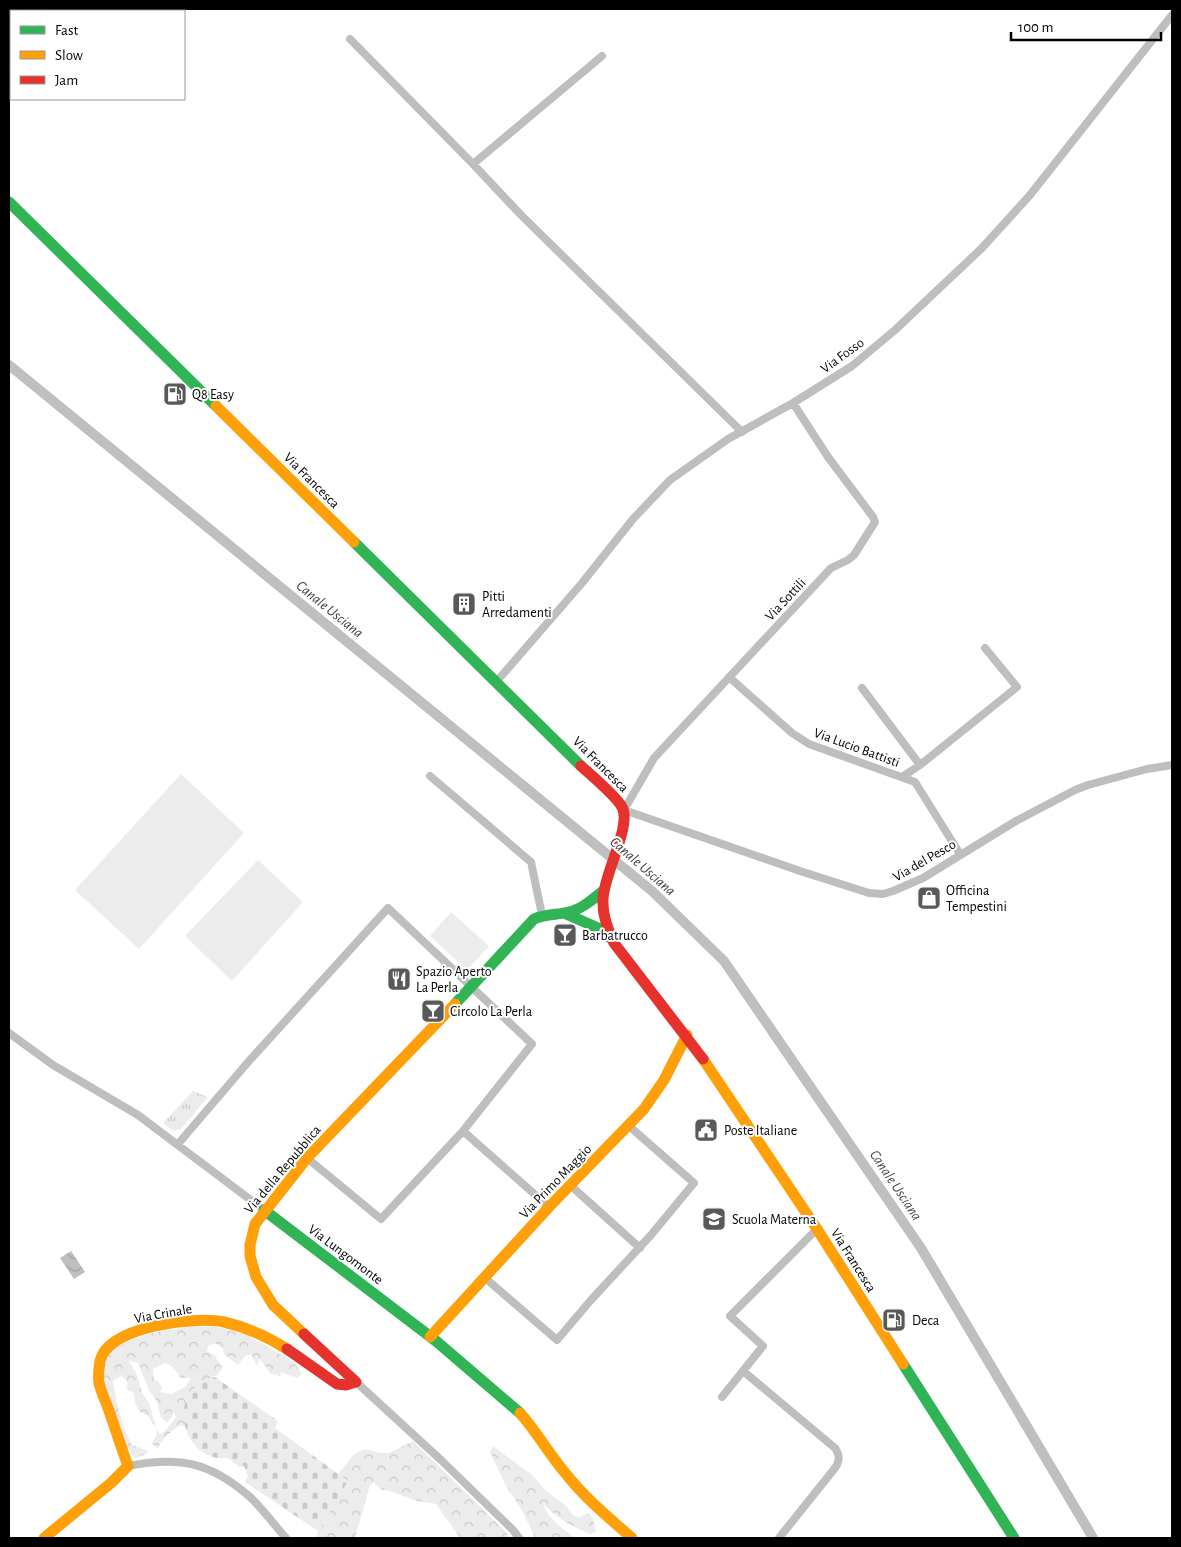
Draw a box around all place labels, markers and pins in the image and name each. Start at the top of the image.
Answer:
fuel station icon: Q8 Easy [162,381,188,407]
place label: Q8 Easy [192,388,234,402]
place label: Pitti Arredamenti [482,590,552,620]
building icon: Pitti Arredamenti [451,591,477,617]
place label: Officina Tempestini [946,884,1007,914]
shop icon: Officina Tempestini [916,885,942,911]
bar icon: Barbatrucco [552,922,578,948]
place label: Barbatrucco [582,929,648,943]
place label: Spazio Aperto La Perla [416,965,492,995]
restaurant icon: Spazio Aperto La Perla [386,966,412,992]
bar icon: Circolo La Perla [420,998,446,1024]
place label: Circolo La Perla [450,1005,533,1019]
public building icon: Poste Italiane [693,1117,719,1143]
place label: Poste Italiane [724,1124,797,1138]
school or university icon: Scuola Materna [701,1206,727,1232]
place label: Scuola Materna [732,1213,817,1227]
fuel station icon: Deca [881,1307,907,1333]
place label: Deca [912,1314,940,1328]

